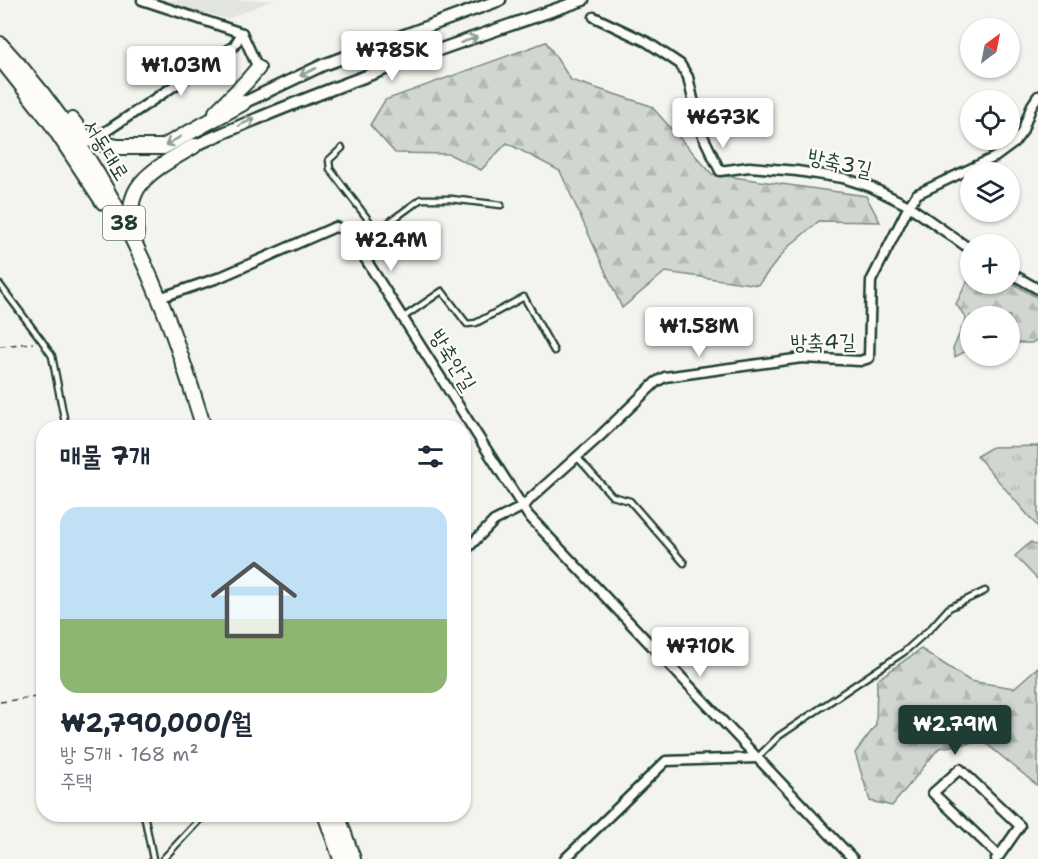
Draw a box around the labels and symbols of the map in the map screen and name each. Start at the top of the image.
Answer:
north arrow [960,18,1020,78]
pin: ₩785K [350,31,434,82]
one-way arrow [459,33,478,44]
pin: ₩1.03M [132,46,230,97]
one-way arrow [300,67,318,79]
pin: ₩673K [681,98,765,149]
street label: 서동대로 [76,114,136,186]
one-way arrow [237,116,256,127]
one-way arrow [165,135,182,147]
street label: 방축3길 [805,142,875,184]
road number: 38 [103,206,145,240]
pin: ₩2.4M [349,221,433,272]
pin: ₩1.58M [650,307,748,358]
street label: 방축안길 [423,324,483,396]
street label: 방축4길 [790,327,856,357]
pin: ₩710K [658,627,742,678]
pin: ₩2.79M [906,705,1004,756]

